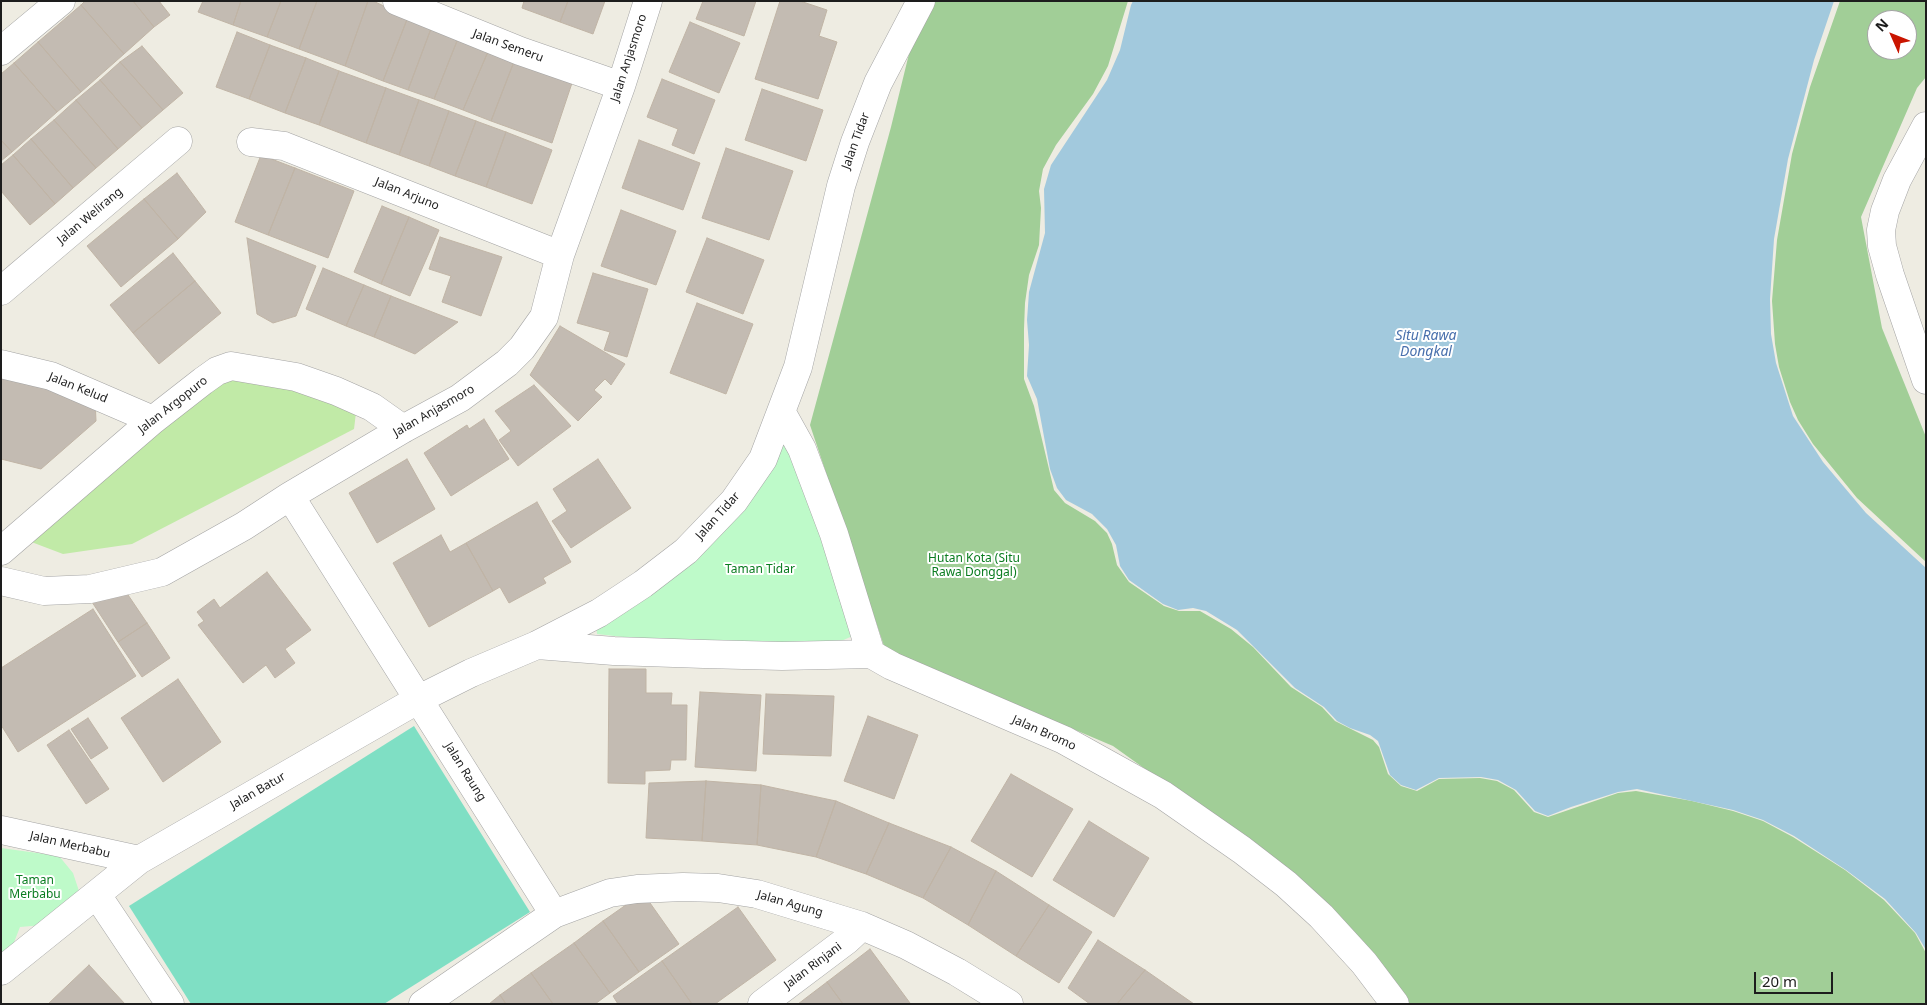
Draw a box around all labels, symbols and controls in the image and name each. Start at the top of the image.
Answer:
north arrow [1867,10,1917,60]
street label: Jalan Anjasmoro [608,12,650,104]
text: N [1871,14,1892,36]
street label: Jalan Semeru [471,27,545,65]
street label: Jalan Tidar [839,111,873,171]
street label: Jalan Arjuno [373,175,441,213]
street label: Jalan Welirang [55,185,125,247]
water label: Situ Rawa Dongkal [1395,328,1457,361]
street label: Jalan Kelud [46,370,110,406]
street label: Jalan Argopuro [135,373,211,437]
street label: Jalan Anjasmoro [391,382,477,440]
street label: Jalan Tidar [693,489,743,543]
park label: Hutan Kota (Situ Rawa Donggal) [928,552,1020,580]
park label: Taman Tidar [725,563,795,577]
street label: Jalan Bromo [1010,712,1078,754]
street label: Jalan Raung [441,740,489,804]
street label: Jalan Batur [228,769,288,813]
street label: Jalan Merbabu [28,829,112,861]
park label: Taman Merbabu [9,874,61,902]
street label: Jalan Agung [756,888,824,920]
street label: Jalan Rinjani [781,940,845,992]
scale bar [1757,962,1836,994]
text: 20 m [1762,971,1797,991]

